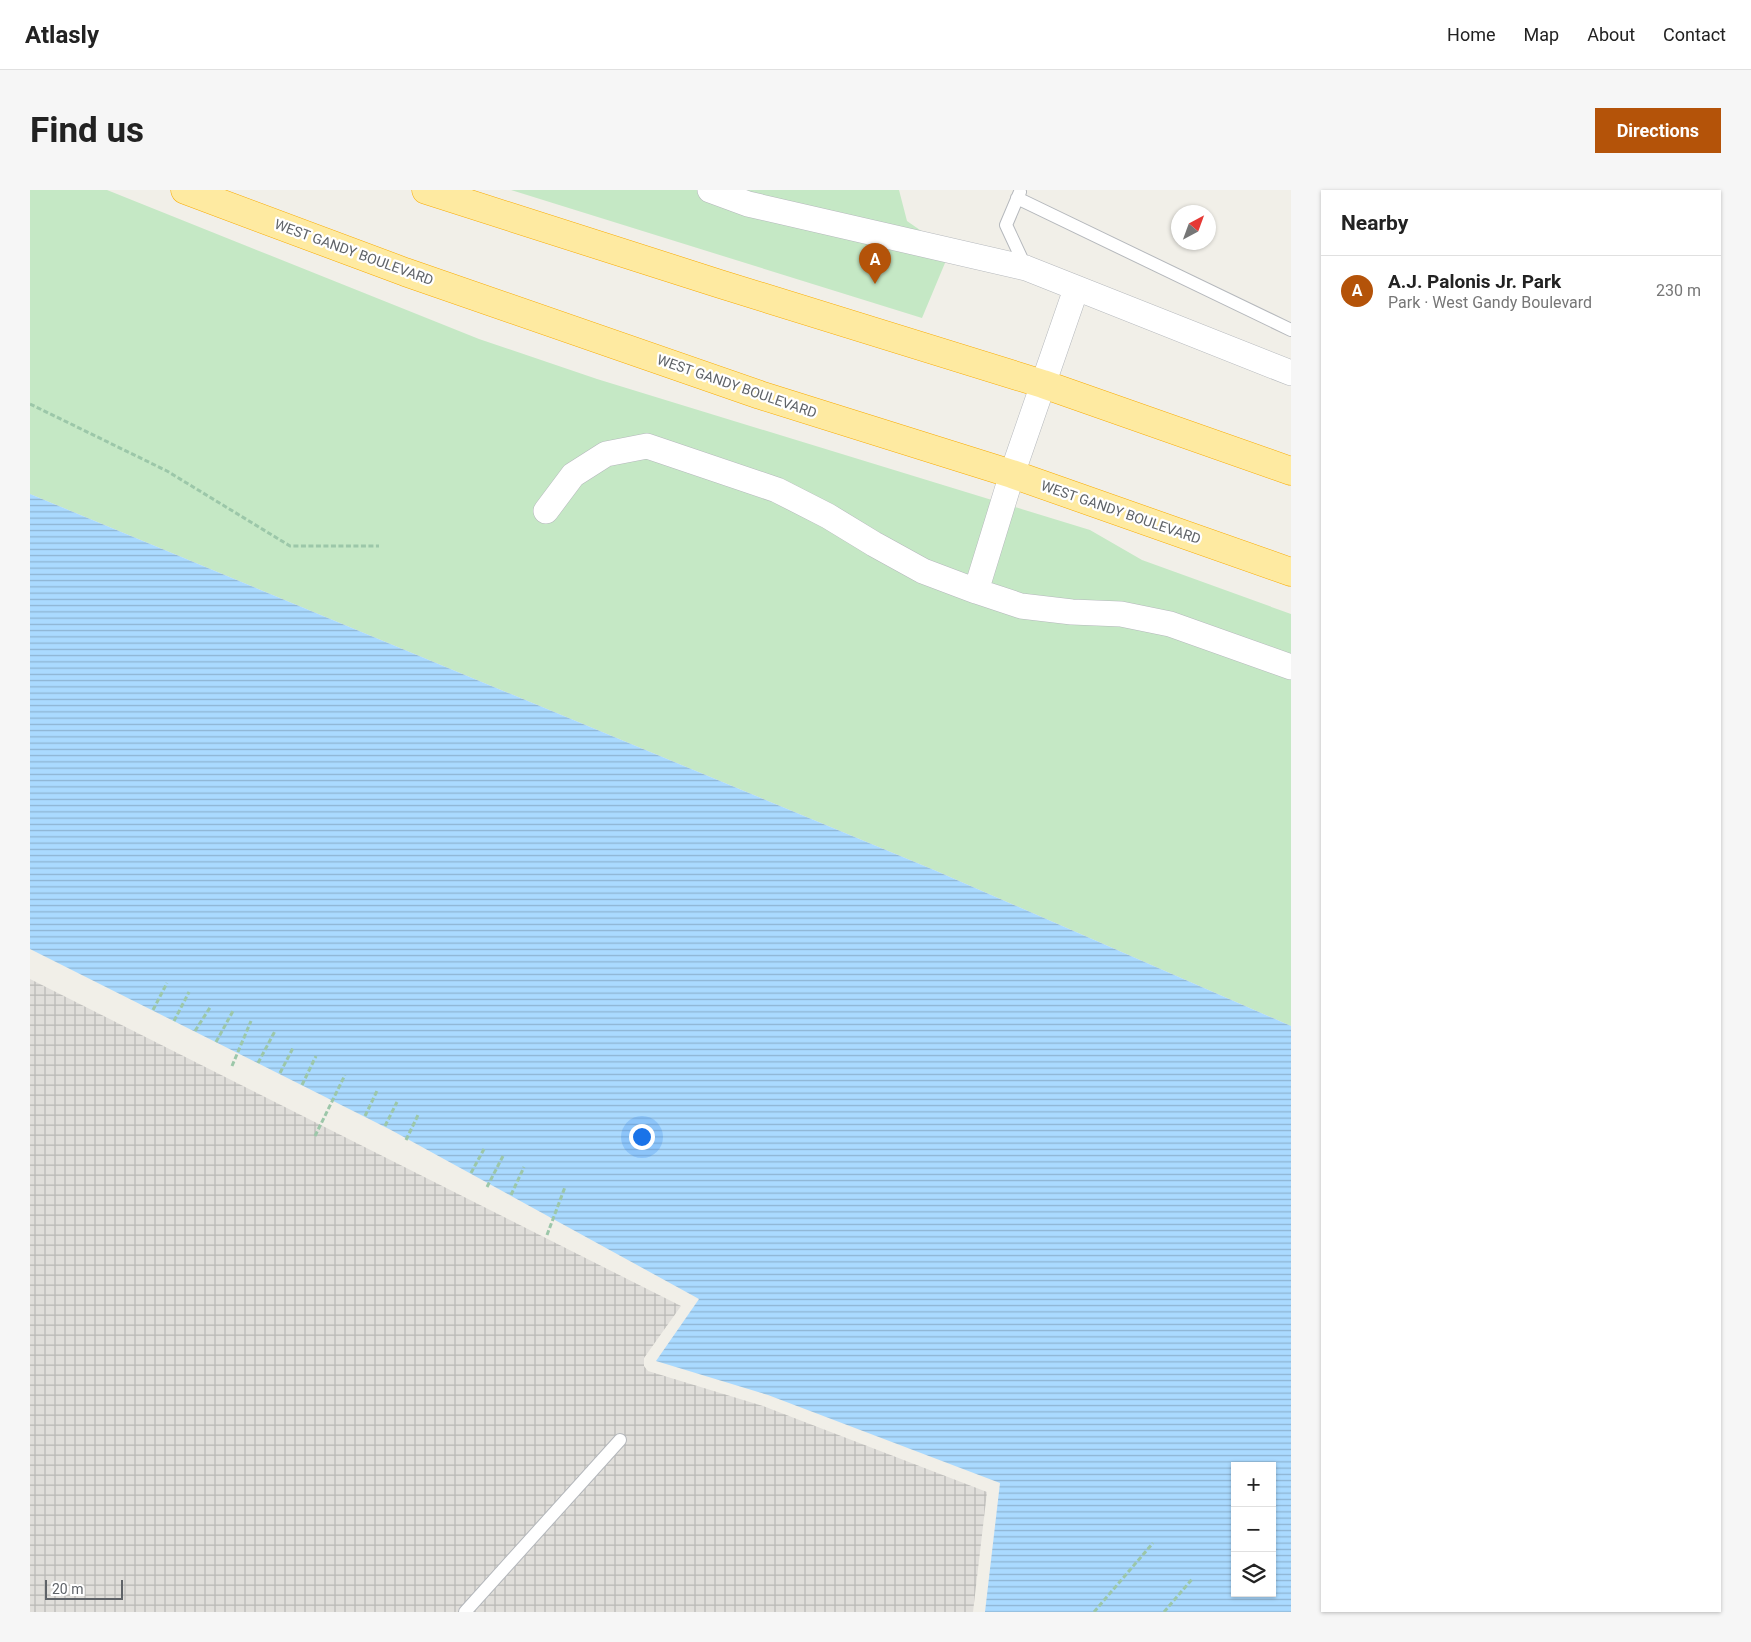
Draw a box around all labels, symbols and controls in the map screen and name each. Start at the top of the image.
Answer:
text: Atlasly [25,21,99,49]
text: Home [1447,24,1496,45]
text: Map [1524,24,1559,45]
text: About [1587,24,1635,45]
text: Contact [1663,24,1726,45]
button: Directions [1595,108,1721,153]
text: Find us [30,110,144,151]
north arrow [1171,205,1216,250]
text: Nearby [1341,211,1408,235]
street label: WEST GANDY BOULEVARD [272,216,436,288]
pin: A [859,243,891,284]
text: A.J. Palonis Jr. Park [1388,270,1561,293]
text: A [1352,281,1362,300]
text: 230 m [1656,281,1701,300]
text: Park · West Gandy Boulevard [1388,293,1592,312]
street label: WEST GANDY BOULEVARD [655,351,819,421]
street label: WEST GANDY BOULEVARD [1039,477,1203,547]
your location [629,1124,655,1150]
map controls [1231,1462,1276,1597]
button: + [1231,1462,1276,1507]
button: − [1231,1507,1276,1552]
button: layers [1231,1552,1276,1597]
scale bar [45,1577,122,1600]
text: 20 m [52,1581,84,1597]

